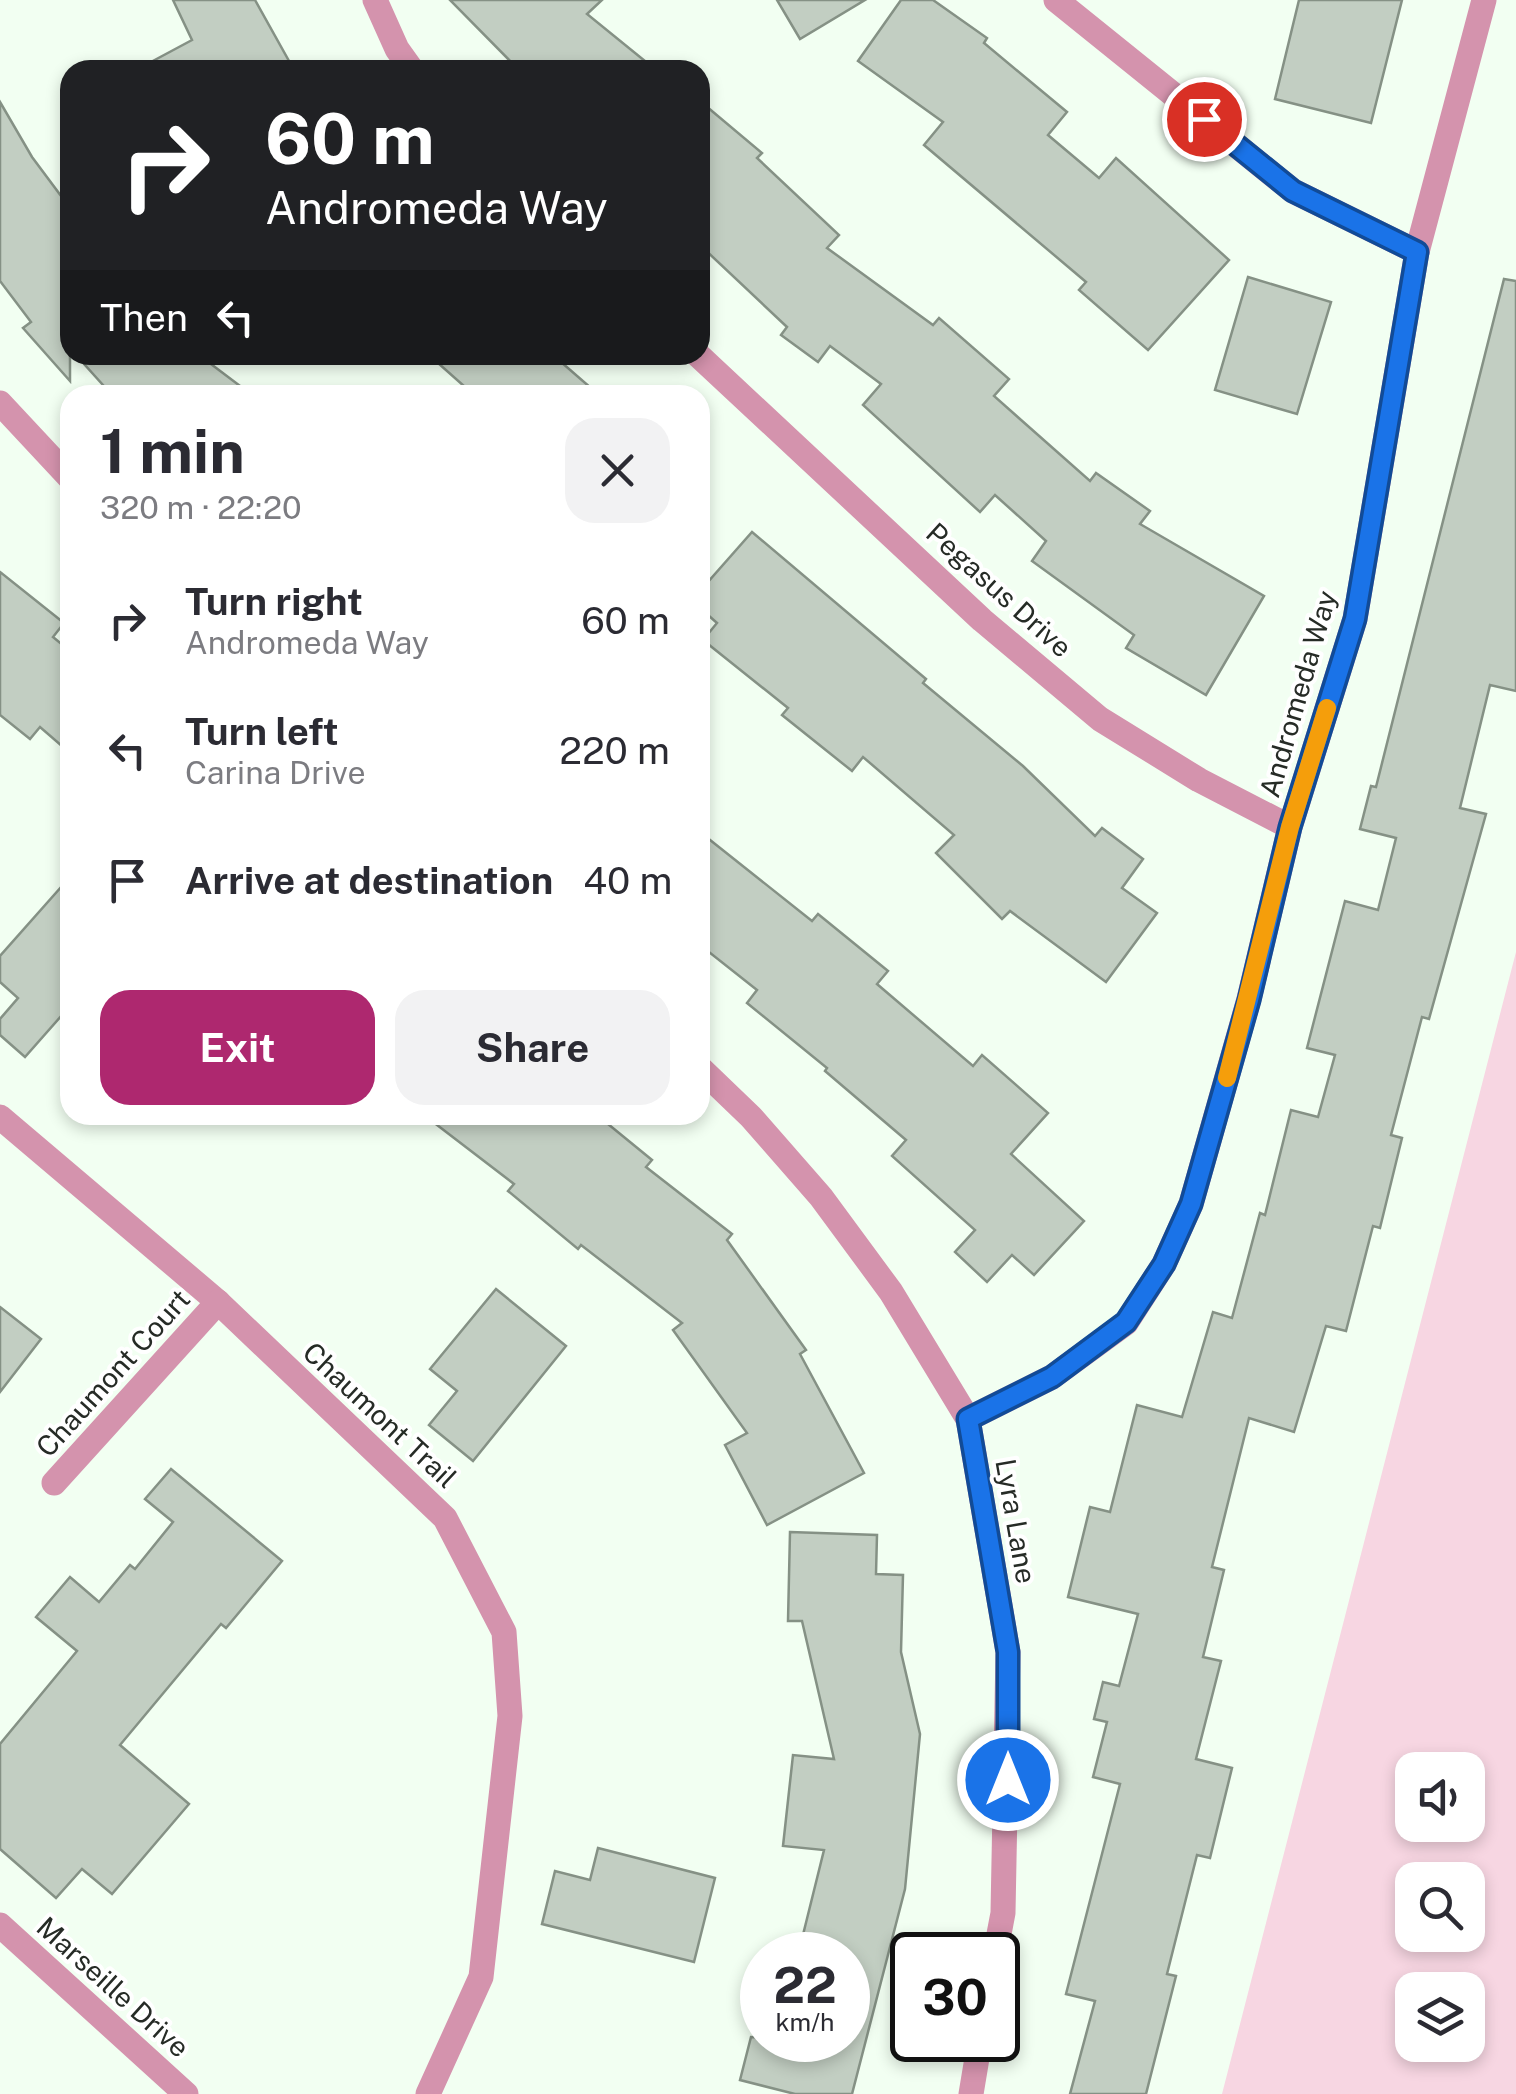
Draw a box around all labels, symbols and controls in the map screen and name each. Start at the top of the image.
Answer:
pin [1162,77,1247,162]
icon: arrive [1177,92,1232,147]
text: 60 m [265,97,435,180]
icon: right [100,100,230,230]
text: Andromeda Way [265,181,608,234]
icon: left [208,290,263,345]
text: Then [100,295,188,340]
text: 1 min [100,416,245,487]
button: close [565,418,670,523]
text: 320 m · 22:20 [100,489,302,526]
street label: Pegasus Drive [920,516,1079,663]
text: Turn right [185,579,363,624]
street label: Andromeda Way [1252,587,1343,801]
icon: right [100,593,155,648]
text: 60 m [581,598,670,643]
text: Andromeda Way [185,624,429,661]
text: Turn left [185,709,339,754]
icon: left [100,723,155,778]
text: 220 m [559,728,670,773]
text: Carina Drive [185,754,366,791]
icon: arrive [100,853,155,908]
text: Arrive at destination [185,858,553,903]
text: 40 m [583,858,672,903]
button: Exit [100,990,375,1105]
button: Share [395,990,670,1105]
street label: Chaumont Court [29,1282,196,1463]
street label: Chaumont Trail [297,1335,464,1494]
street label: Lyra Lane [989,1456,1044,1586]
position arrow [956,1728,1060,1832]
map controls [1395,1752,1485,2062]
button: sound [1395,1752,1485,1842]
button: search [1395,1862,1485,1952]
street label: Marseille Drive [30,1910,196,2064]
speed limit sign: 30 [890,1932,1020,2062]
text: 22 [773,1955,837,2014]
button: layers [1395,1972,1485,2062]
text: km/h [776,2007,834,2037]

